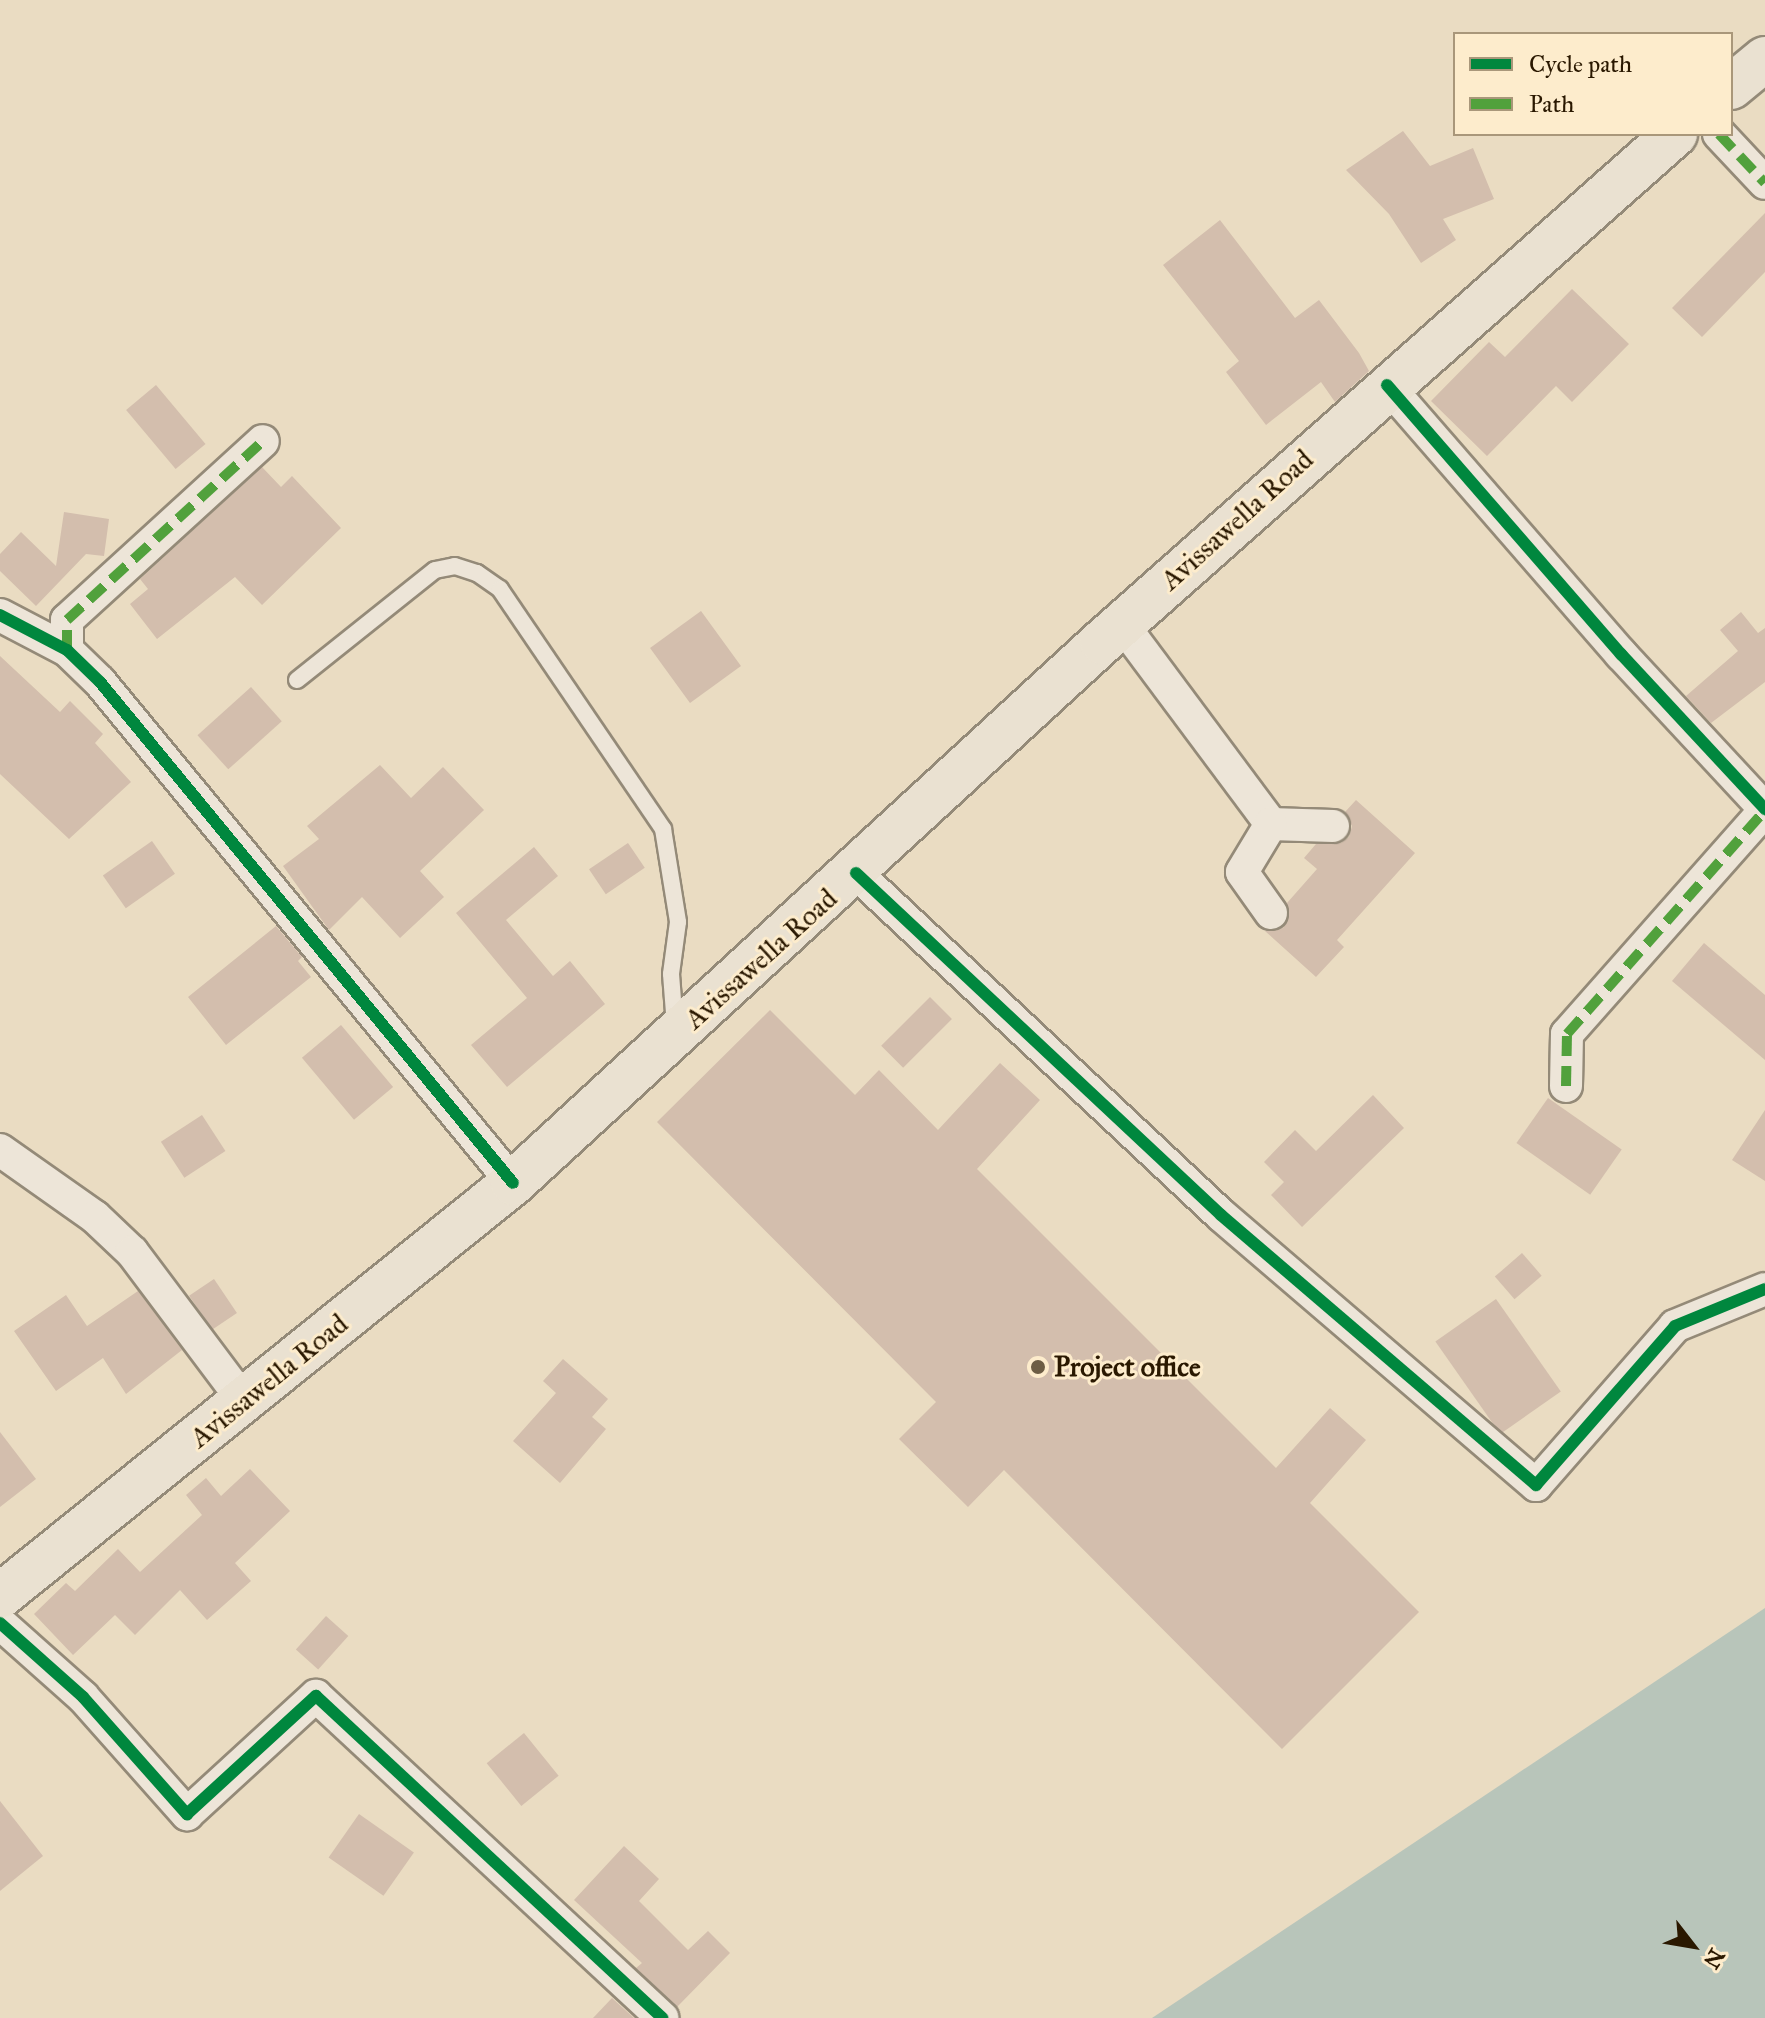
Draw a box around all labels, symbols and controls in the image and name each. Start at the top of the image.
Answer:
legend [1453,32,1733,136]
text: Cycle path [1529,49,1632,79]
text: Path [1529,89,1574,119]
street label: Avissawella Road [1154,443,1320,597]
street label: Avissawella Road [678,882,844,1036]
street label: Avissawella Road [183,1307,355,1455]
place label: Project office [1054,1350,1201,1384]
marker: Project office [1029,1358,1047,1376]
north arrow [1653,1906,1733,1986]
text: N [1698,1944,1730,1974]

